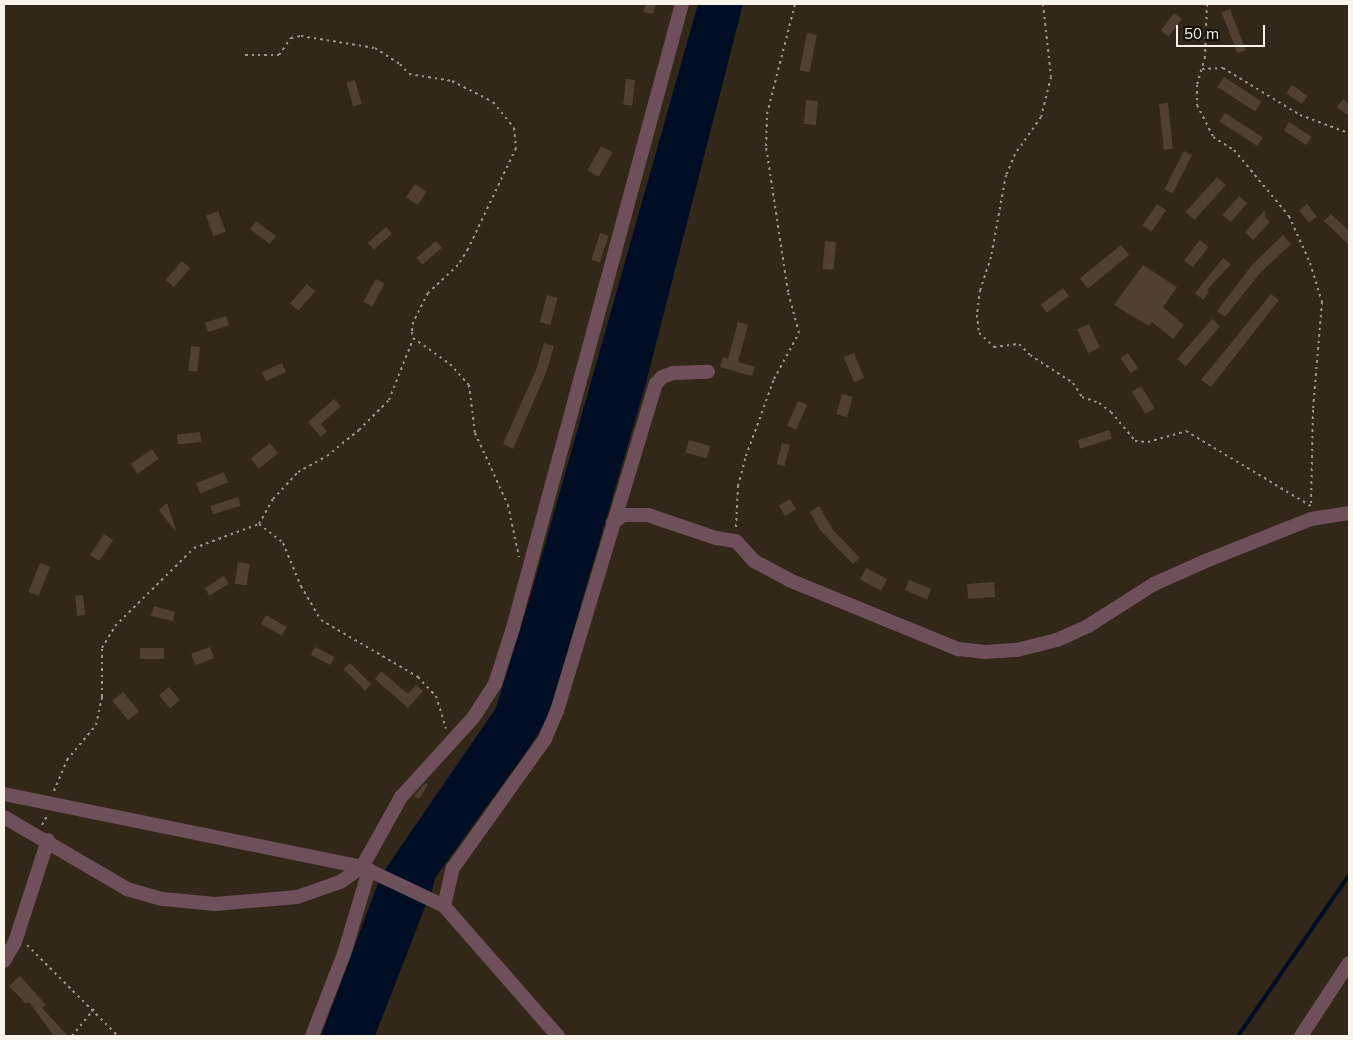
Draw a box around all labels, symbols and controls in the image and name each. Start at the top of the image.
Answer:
scale bar [1178,15,1267,47]
text: 50 m [1184,24,1219,43]

